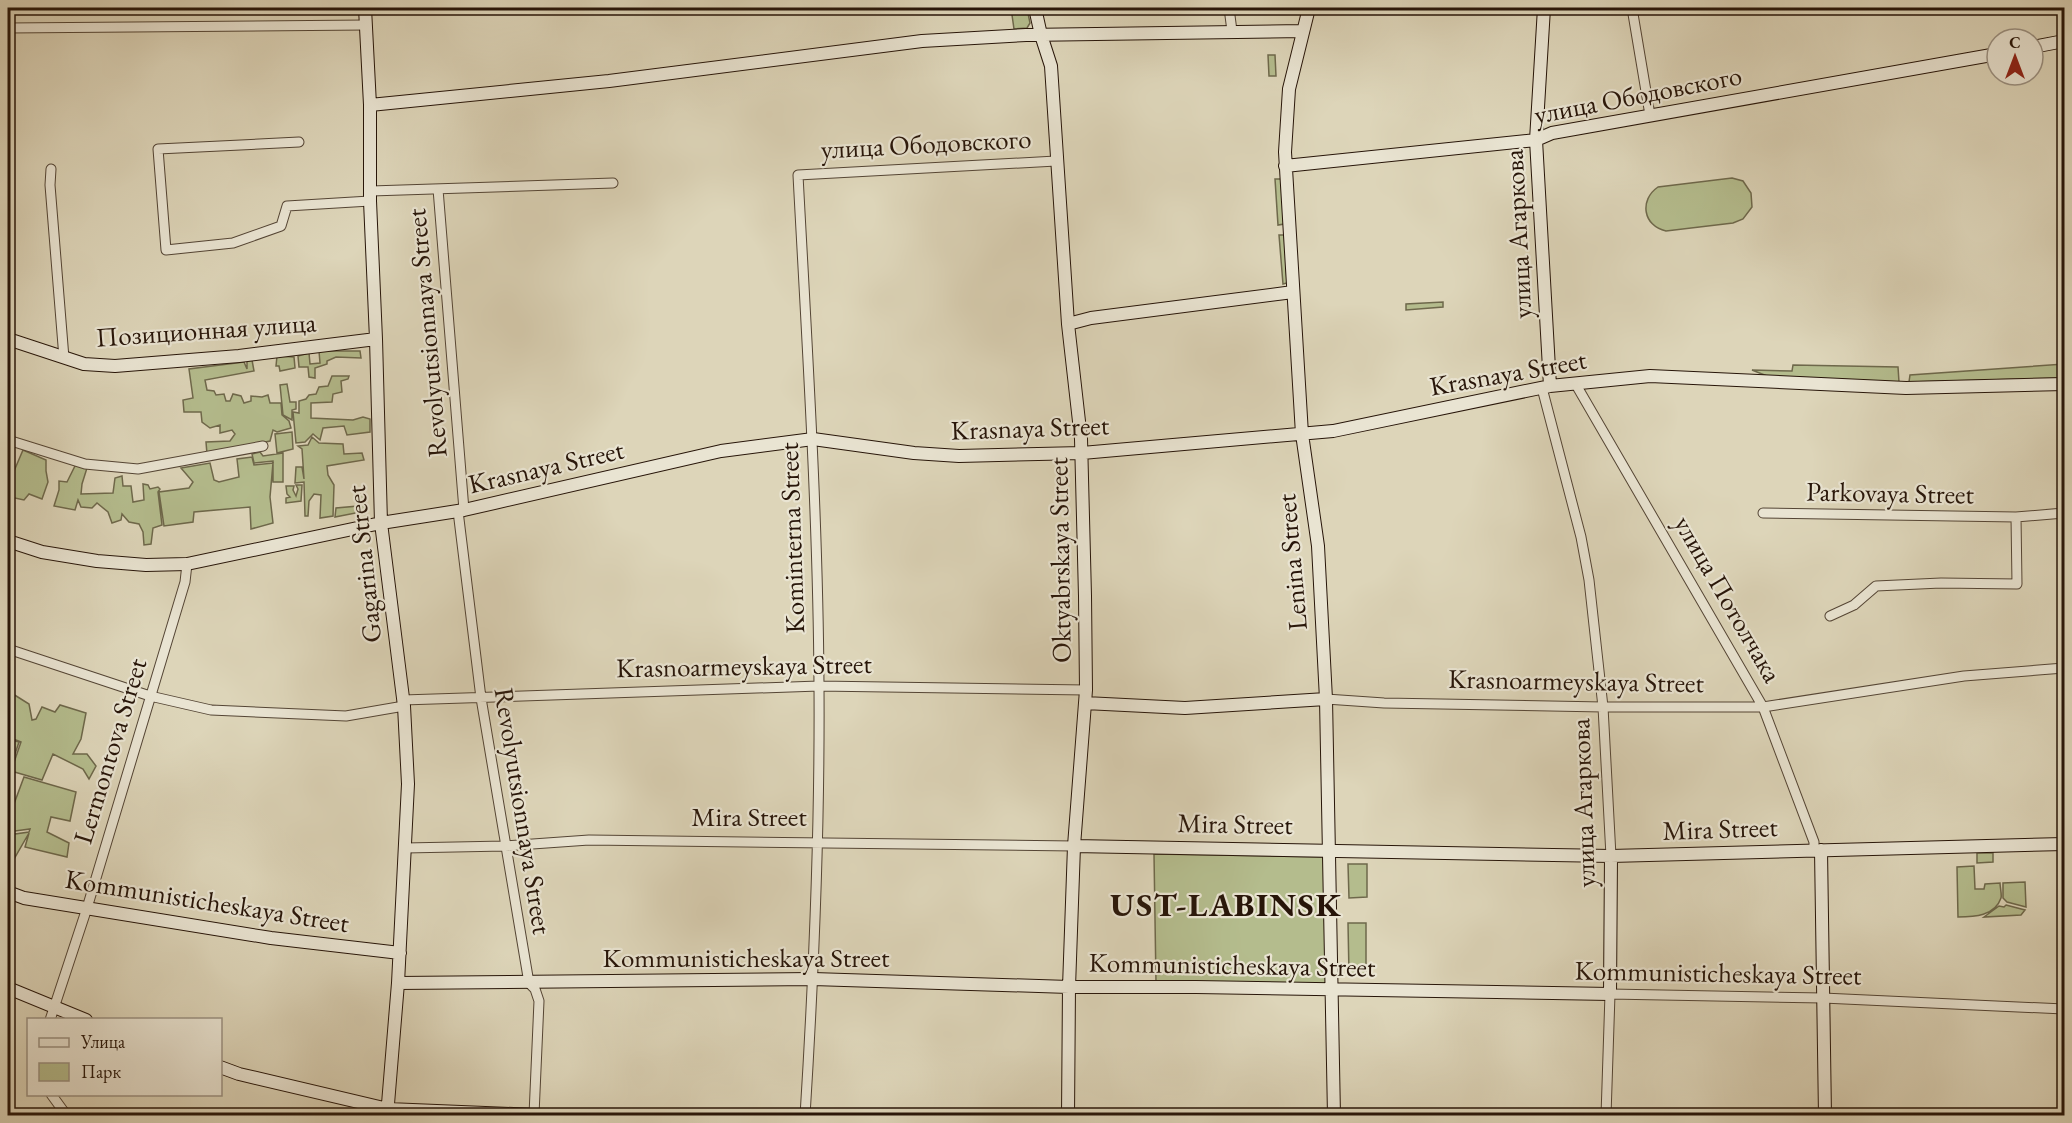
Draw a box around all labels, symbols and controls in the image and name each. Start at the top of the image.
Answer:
north arrow [1985,27,2045,87]
text: С [2009,32,2021,53]
street label: улица Ободовского [1531,57,1745,132]
street label: улица Ободовского [820,121,1032,166]
street label: улица Агаркова [1496,148,1539,320]
street label: Revolyutsionnaya Street [398,207,455,459]
street label: Позиционная улица [95,304,318,355]
street label: Krasnaya Street [1427,341,1590,404]
street label: Krasnaya Street [950,407,1110,448]
street label: Krasnaya Street [465,432,628,501]
street label: Kominterna Street [771,441,812,634]
street label: Oktyabrskaya Street [1040,456,1079,663]
street label: Parkovaya Street [1806,474,1975,511]
street label: Gagarina Street [338,483,389,645]
street label: Lenina Street [1268,492,1315,632]
street label: улица Потолчака [1667,509,1790,689]
street label: Krasnoarmeyskaya Street [616,646,873,685]
street label: Lermontova Street [65,653,155,848]
street label: Krasnoarmeyskaya Street [1448,661,1705,700]
street label: Revolyutsionnaya Street [487,685,560,937]
street label: улица Агаркова [1562,718,1603,888]
street label: Mira Street [691,799,807,834]
street label: Mira Street [1177,805,1294,842]
street label: Mira Street [1662,809,1779,848]
street label: Kommunisticheskaya Street [63,861,352,940]
district label: UST-LABINSK [1110,883,1342,926]
street label: Kommunisticheskaya Street [603,940,890,975]
street label: Kommunisticheskaya Street [1088,944,1376,985]
street label: Kommunisticheskaya Street [1574,952,1862,993]
legend [27,1018,222,1096]
text: Улица [80,1030,126,1053]
text: Парк [81,1060,121,1083]

